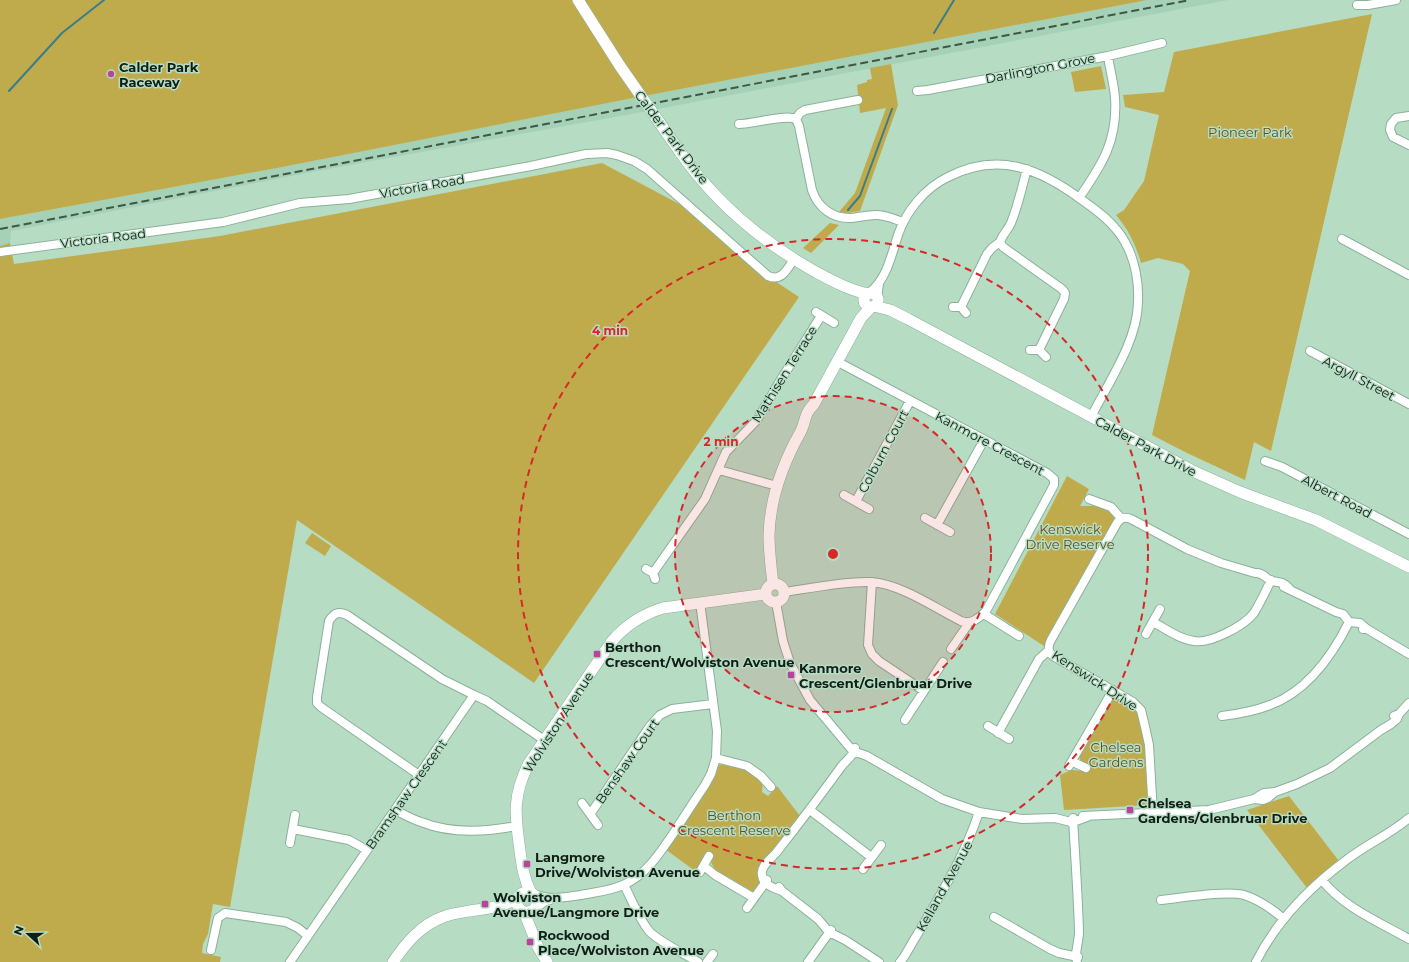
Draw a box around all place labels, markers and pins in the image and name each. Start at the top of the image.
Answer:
place label: Calder Park Raceway [119,59,199,90]
marker: Calder Park Raceway [106,69,116,79]
centre of rings [826,547,840,561]
place label: Berthon Crescent/Wolviston Avenue [605,639,794,670]
marker: Berthon Crescent/Wolviston Avenue [592,649,602,659]
place label: Kanmore Crescent/Glenbruar Drive [799,660,972,691]
marker: Kanmore Crescent/Glenbruar Drive [786,670,796,680]
place label: Chelsea Gardens/Glenbruar Drive [1138,795,1307,826]
marker: Chelsea Gardens/Glenbruar Drive [1125,805,1135,815]
place label: Langmore Drive/Wolviston Avenue [535,849,700,880]
marker: Langmore Drive/Wolviston Avenue [522,859,532,869]
place label: Wolviston Avenue/Langmore Drive [492,889,659,920]
marker: Wolviston Avenue/Langmore Drive [480,899,490,909]
place label: Rockwood Place/Wolviston Avenue [538,927,704,958]
marker: Rockwood Place/Wolviston Avenue [525,937,535,947]

